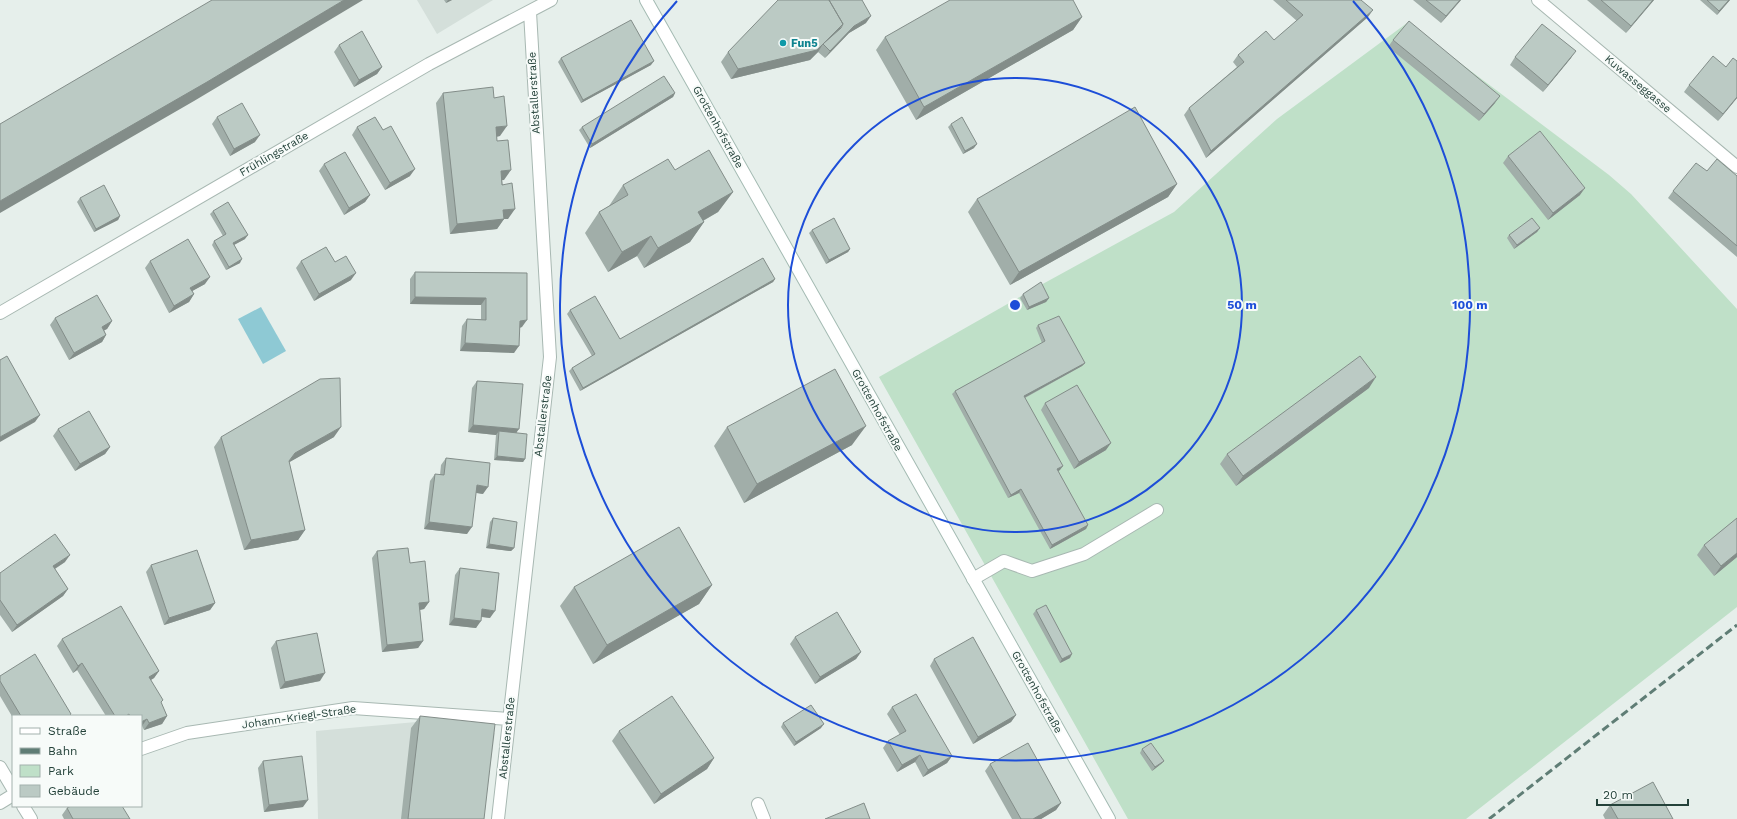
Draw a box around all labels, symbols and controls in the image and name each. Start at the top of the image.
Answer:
place label: Fun5 [791,37,818,50]
marker: Fun5 [778,38,788,48]
street label: Abstallerstraße [525,52,543,134]
street label: Kuwasseggasse [1602,52,1674,116]
street label: Grottenhofstraße [690,84,746,170]
street label: Frühlingstraße [237,129,311,179]
centre of rings [1008,298,1022,312]
text: 50 m [1227,298,1257,312]
text: 100 m [1452,298,1488,312]
street label: Grottenhofstraße [849,367,905,453]
street label: Abstallerstraße [532,374,554,458]
street label: Grottenhofstraße [1009,649,1065,735]
street label: Abstallerstraße [496,696,518,780]
street label: Johann-Kriegl-Straße [241,703,357,731]
legend [12,715,142,807]
text: Straße [48,724,87,738]
text: Bahn [48,744,77,758]
text: Park [48,764,74,778]
scale bar [1597,781,1688,807]
text: Gebäude [48,784,100,798]
text: 20 m [1603,788,1633,802]

